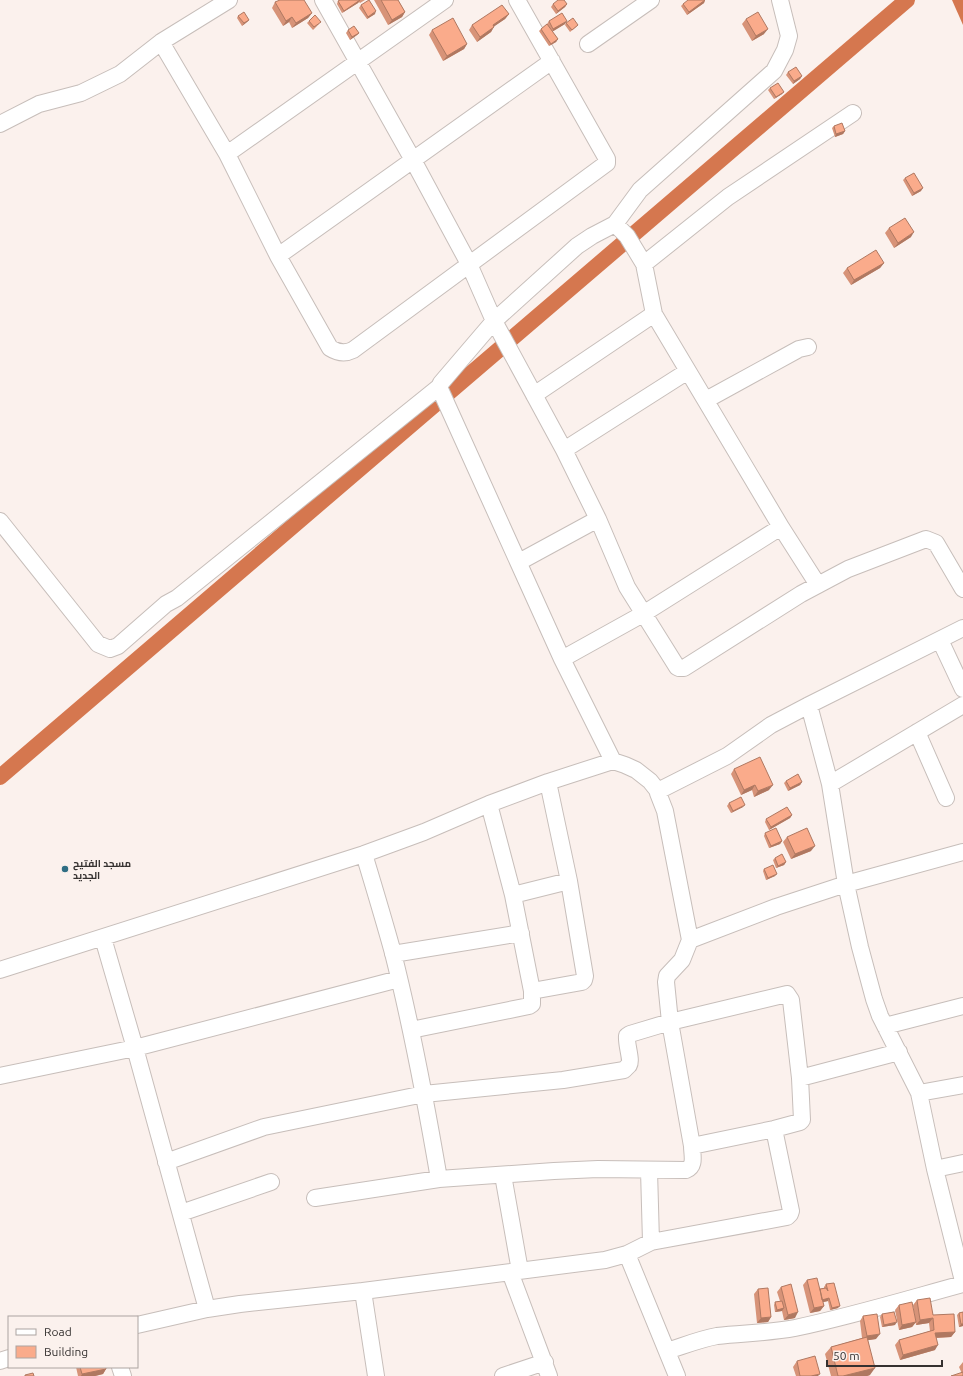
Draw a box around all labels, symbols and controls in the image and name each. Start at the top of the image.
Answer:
place label: مسجد الفتيح الجديد [73,858,131,882]
marker: مسجد الفتيح الجديد [60,864,70,874]
legend [8,1316,138,1368]
text: Road [44,1325,72,1338]
scale bar [827,1342,942,1368]
text: Building [44,1345,88,1358]
text: 50 m [833,1349,860,1362]

